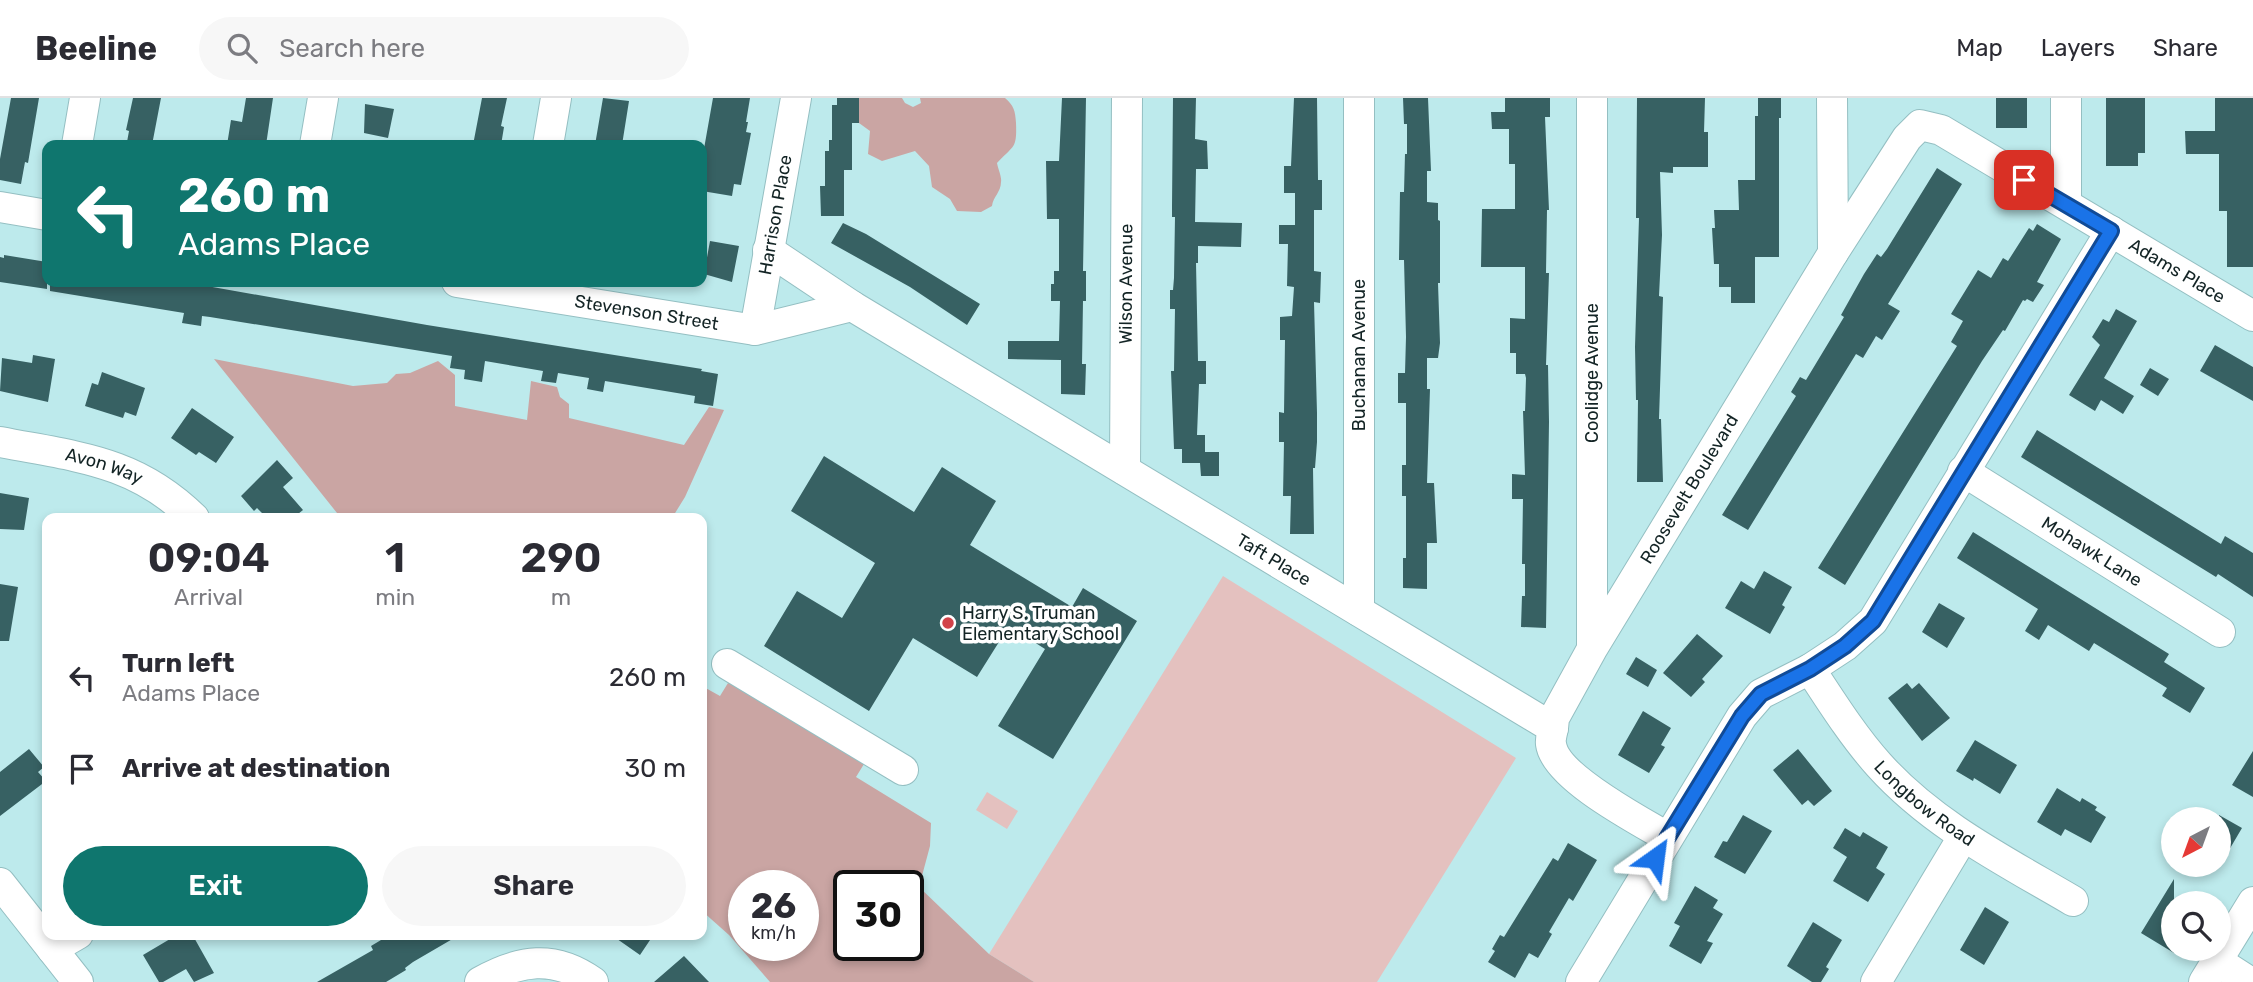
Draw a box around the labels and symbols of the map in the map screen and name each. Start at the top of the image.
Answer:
pin [1994,150,2054,210]
street label: Harrison Place [754,153,797,277]
street label: Wilson Avenue [1115,224,1137,344]
street label: Adams Place [2125,234,2229,308]
street label: Buchanan Avenue [1348,279,1370,431]
street label: Stevenson Street [573,290,720,335]
street label: Coolidge Avenue [1581,303,1603,443]
street label: Roosevelt Boulevard [1635,410,1743,568]
street label: Avon Way [64,444,147,489]
street label: Mohawk Lane [2037,512,2146,591]
street label: Taft Place [1233,529,1315,591]
place label: Harry S. Truman Elementary School [962,602,1119,645]
marker: Harry S. Truman Elementary School [940,615,956,631]
street label: Longbow Road [1869,756,1979,851]
north arrow [2161,807,2231,877]
position arrow [1618,821,1692,895]
speed limit sign: 30 [833,870,924,961]

